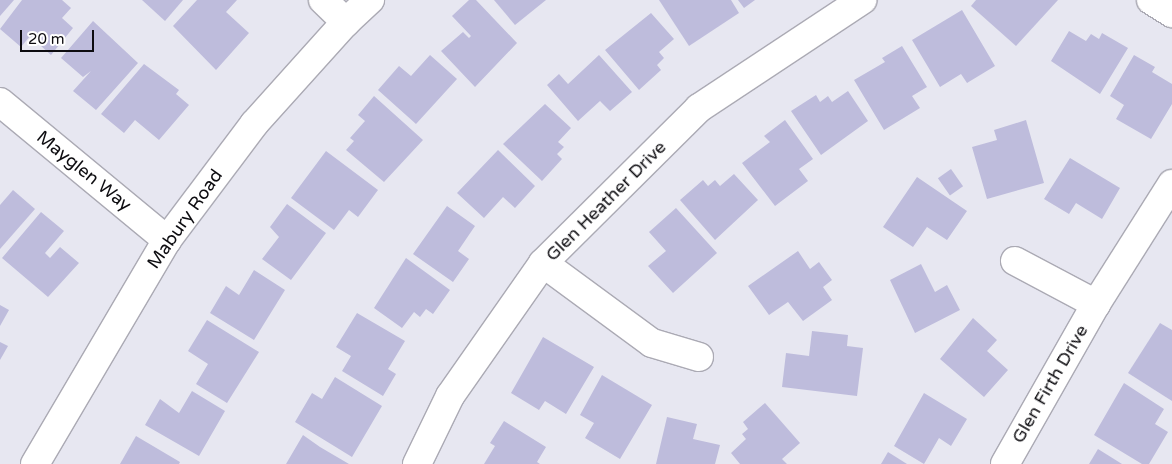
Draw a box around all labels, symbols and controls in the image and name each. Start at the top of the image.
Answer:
scale bar [22,20,96,52]
text: 20 m [28,30,65,48]
street label: Mayglen Way [32,126,136,216]
street label: Glen Heather Drive [541,136,671,266]
street label: Mabury Road [143,165,227,273]
street label: Glen Firth Drive [1007,321,1093,447]

